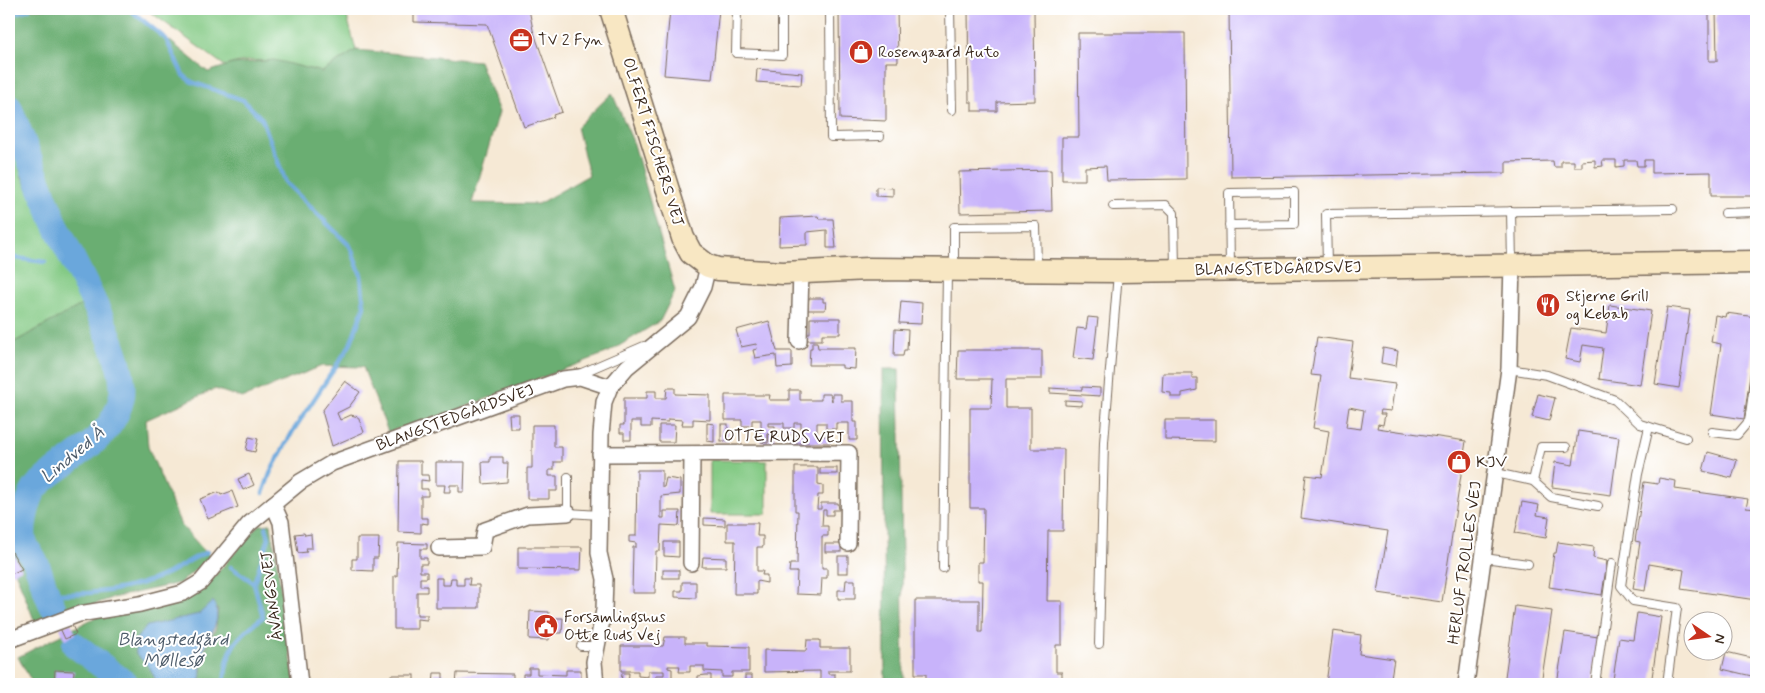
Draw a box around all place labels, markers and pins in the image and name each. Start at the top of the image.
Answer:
office icon: TV 2 Fyn [508,27,534,53]
place label: TV 2 Fyn [538,30,604,51]
shop icon: Rosengaard Auto [848,39,874,65]
place label: Rosengaard Auto [878,42,1000,63]
place label: Stjerne Grill og Kebab [1566,286,1648,325]
restaurant icon: Stjerne Grill og Kebab [1535,292,1561,318]
shop icon: KJV [1446,449,1472,475]
place label: KJV [1476,452,1507,473]
place label: Forsamlingshus Otte Ruds Vej [564,607,666,646]
public building icon: Forsamlingshus Otte Ruds Vej [533,613,559,639]

